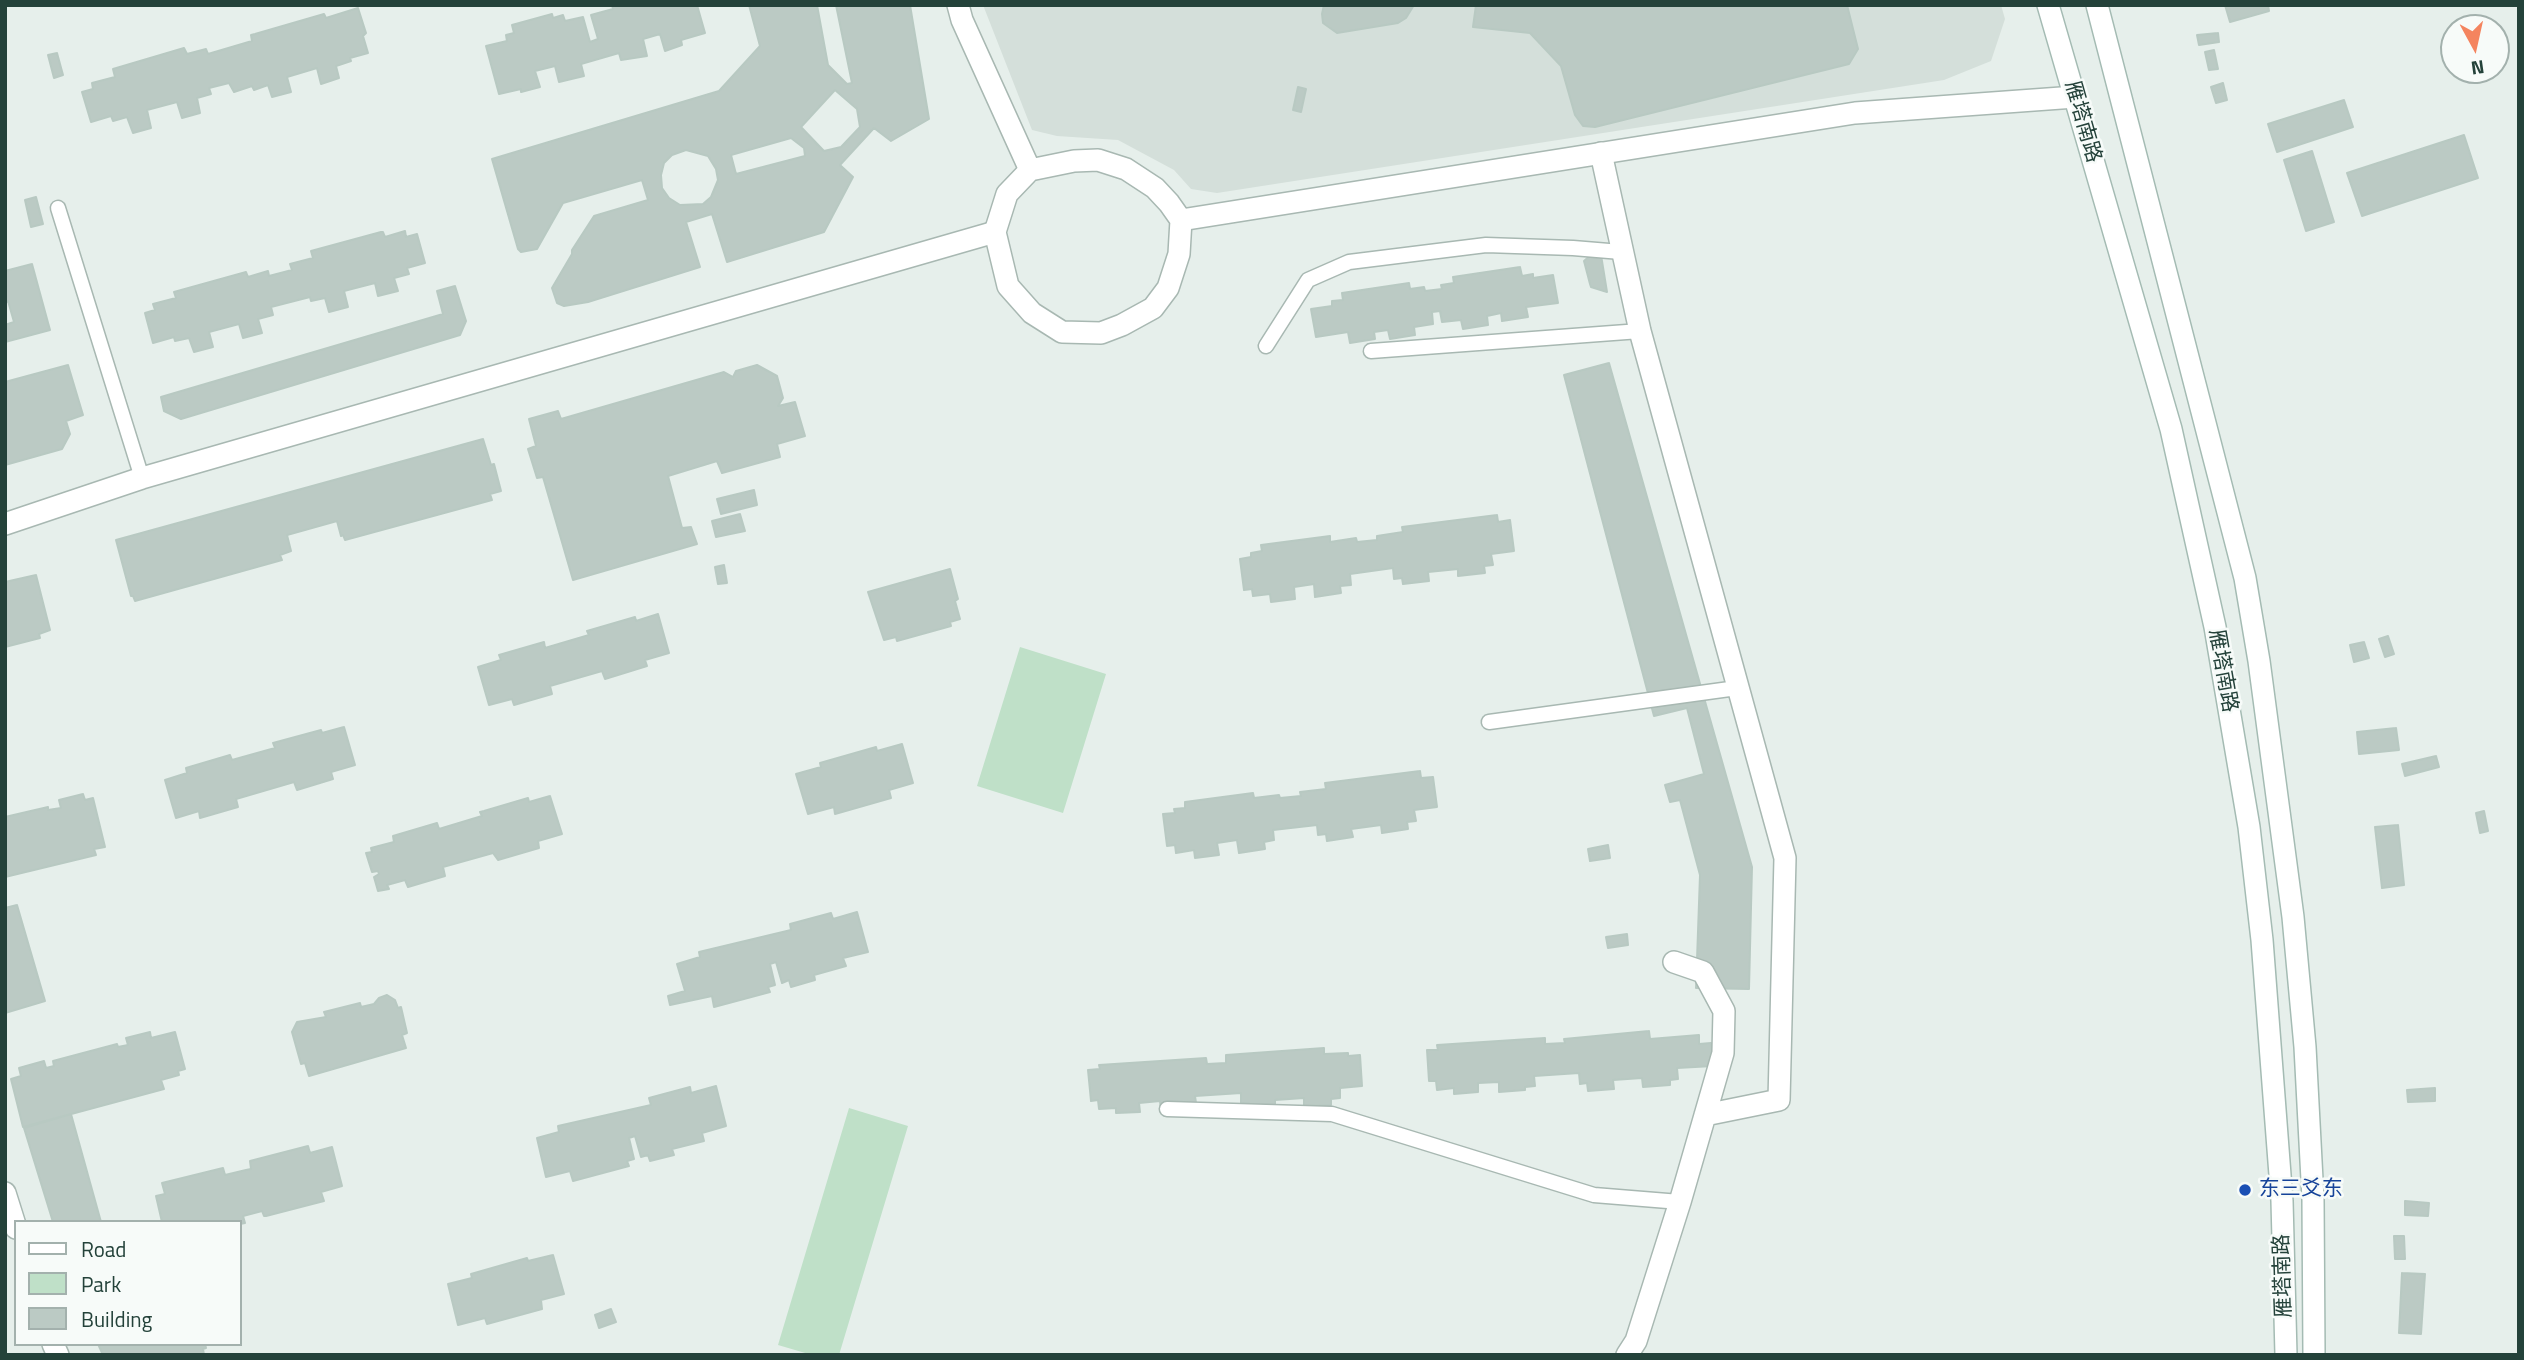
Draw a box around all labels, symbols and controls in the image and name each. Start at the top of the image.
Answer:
north arrow [2440,14,2510,84]
text: N [2469,53,2486,84]
street label: 雁塔南路 [2058,78,2106,166]
street label: 雁塔南路 [2202,627,2242,715]
place label: 东三爻东 [2259,1177,2343,1203]
marker: 东三爻东 [2237,1182,2253,1198]
legend [14,1220,242,1346]
text: Road [81,1233,126,1265]
street label: 雁塔南路 [2270,1234,2298,1318]
text: Park [81,1268,121,1300]
text: Building [81,1303,152,1335]

